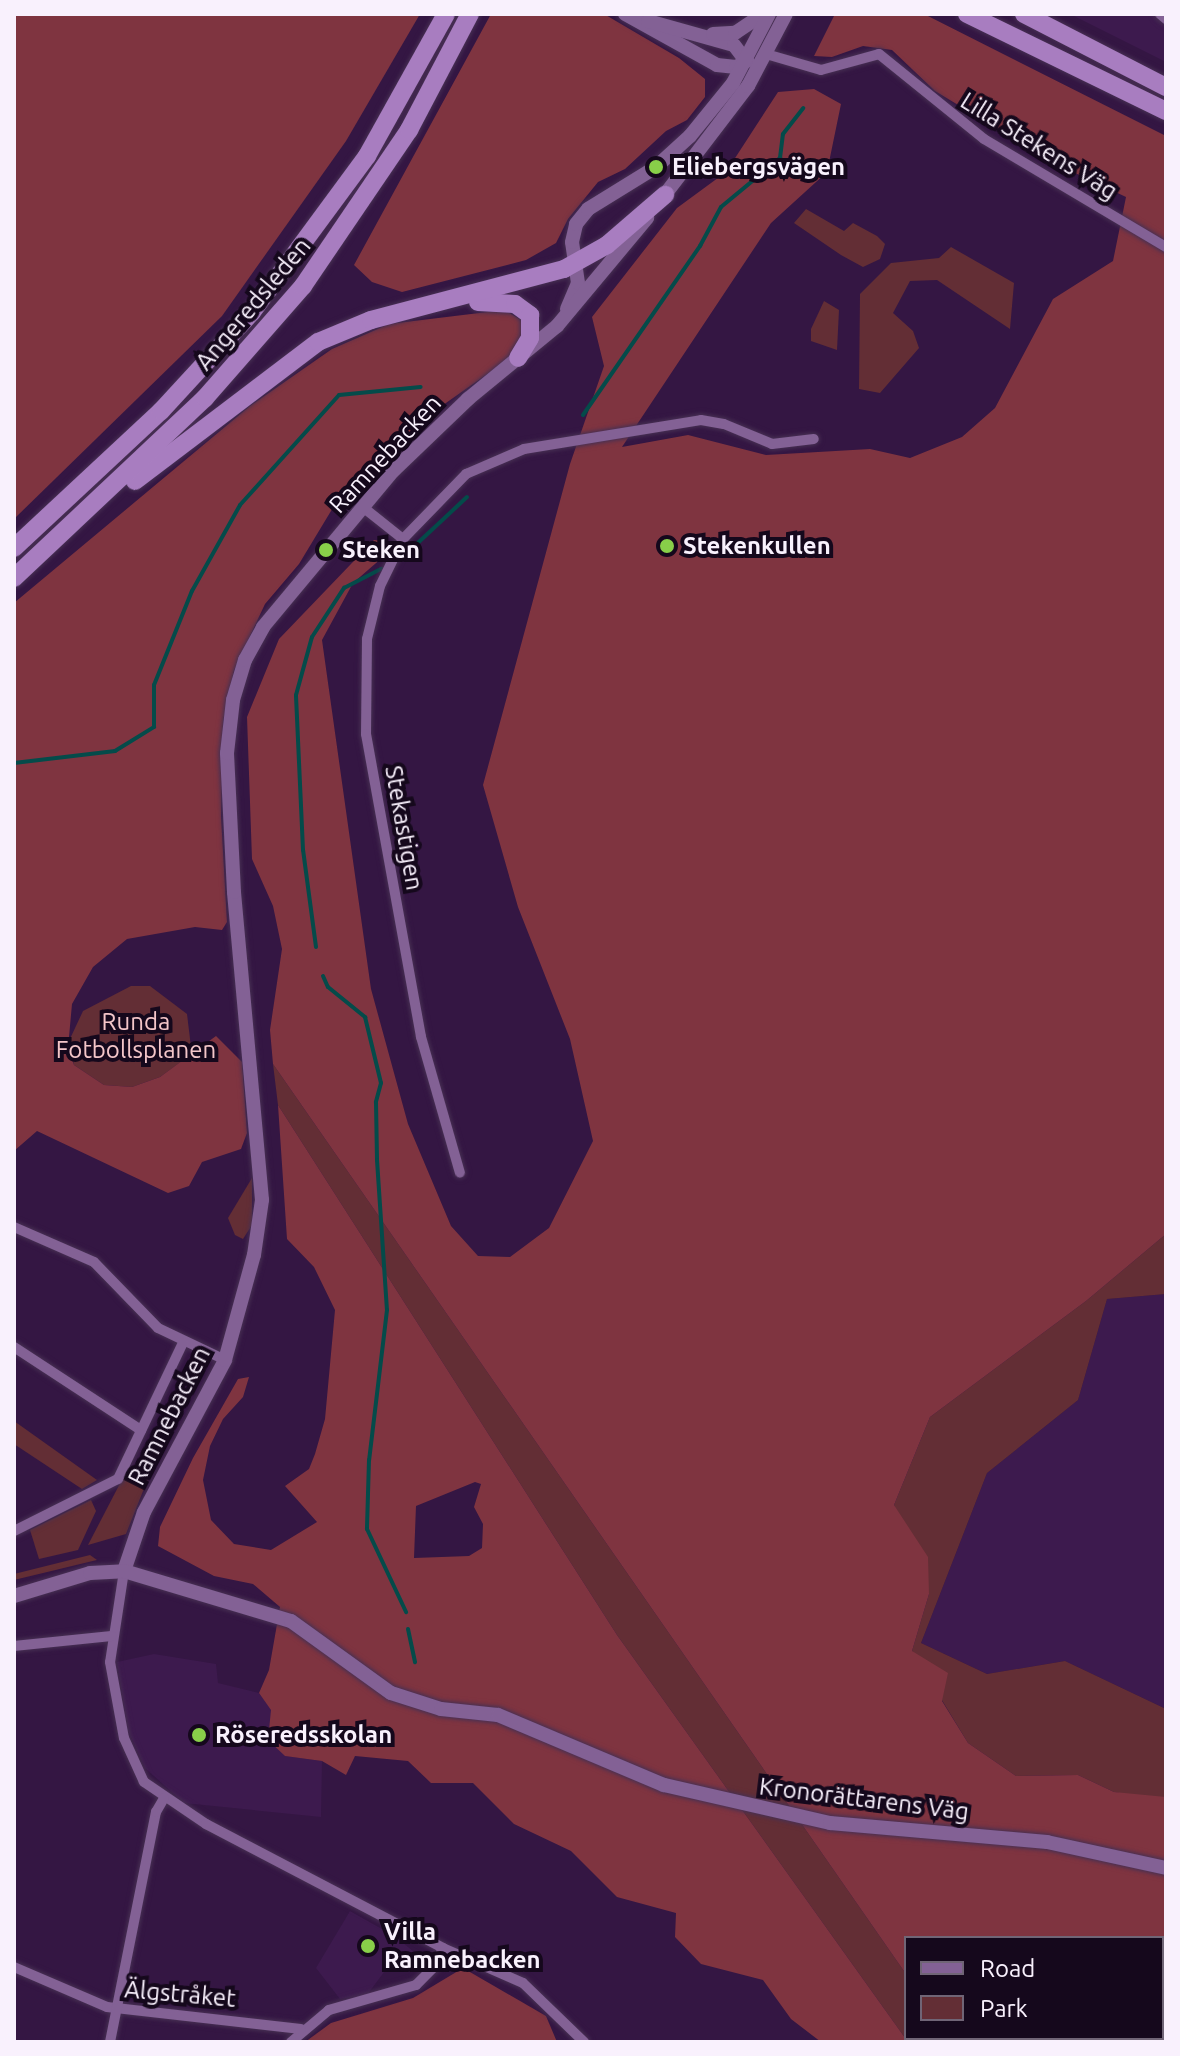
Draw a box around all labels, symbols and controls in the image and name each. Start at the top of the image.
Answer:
street label: Lilla Stekens Väg [955,86,1123,206]
place label: Eliebergsvägen [672,153,845,181]
marker: Eliebergsvägen [647,158,665,176]
street label: Angeredsleden [189,232,317,376]
street label: Ramnebacken [323,389,447,519]
place label: Stekenkullen [683,532,831,560]
place label: Steken [342,536,420,564]
marker: Stekenkullen [658,537,676,555]
marker: Steken [317,541,335,559]
street label: Stekastigen [379,763,429,893]
park label: Runda Fotbollsplanen [56,1008,216,1064]
street label: Ramnebacken [122,1342,216,1490]
place label: Röseredsskolan [215,1721,392,1749]
marker: Röseredsskolan [190,1726,208,1744]
street label: Kronorättarens Väg [758,1772,970,1826]
place label: Villa Ramnebacken [384,1918,541,1974]
legend [904,1936,1164,2040]
marker: Villa Ramnebacken [359,1937,377,1955]
text: Road [980,1955,1035,1982]
street label: Älgstråket [123,1975,237,2013]
text: Park [980,1995,1028,2022]

